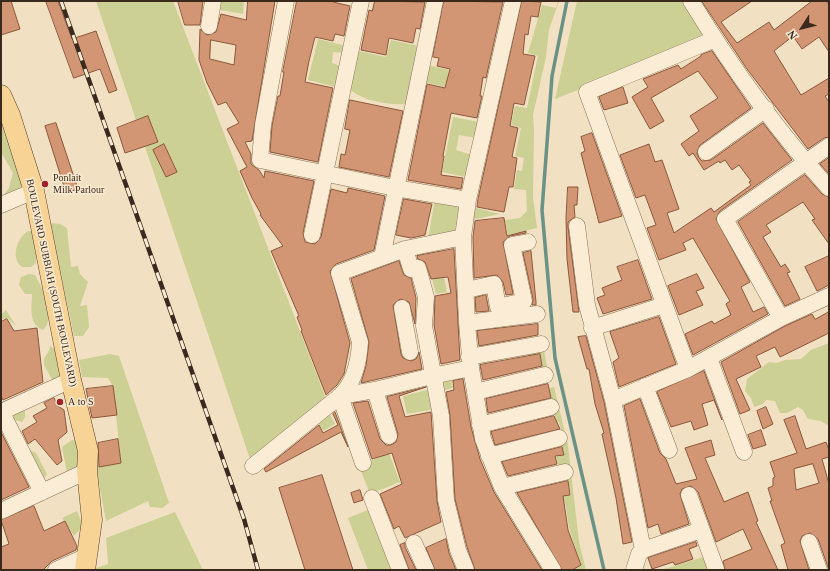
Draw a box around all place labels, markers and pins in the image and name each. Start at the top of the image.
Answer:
place label: Ponlait Milk Parlour [53,172,110,196]
marker: Ponlait Milk Parlour [40,179,50,189]
place label: A to S [68,396,95,408]
marker: A to S [55,397,65,407]

